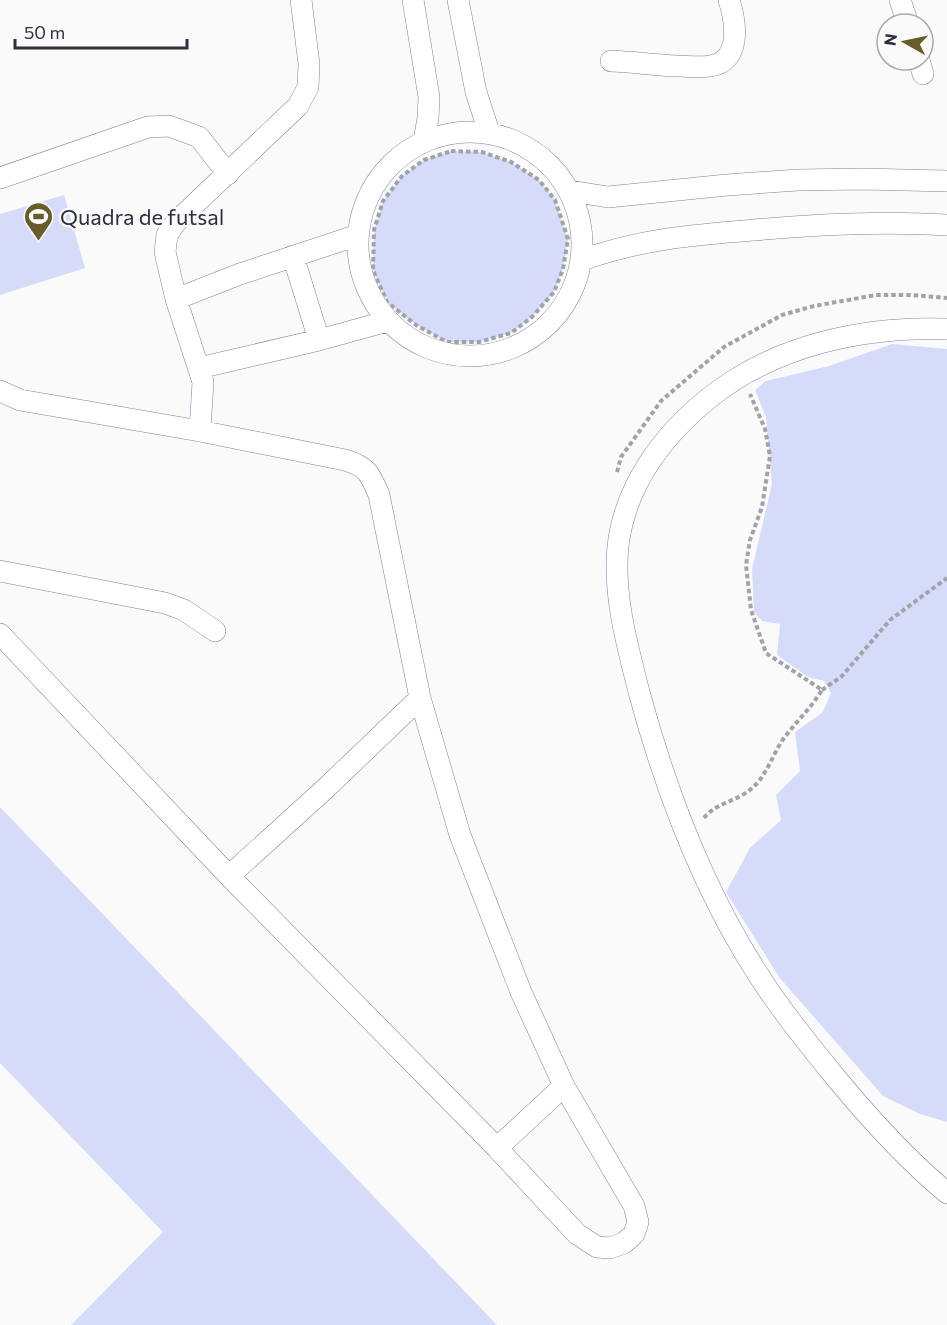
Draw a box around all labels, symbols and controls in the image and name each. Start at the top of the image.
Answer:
scale bar [15,12,188,50]
north arrow [875,12,935,72]
text: 50 m [24,21,65,43]
text: N [879,32,900,47]
sports icon: Quadra de futsal [23,200,55,242]
place label: Quadra de futsal [60,203,224,230]

